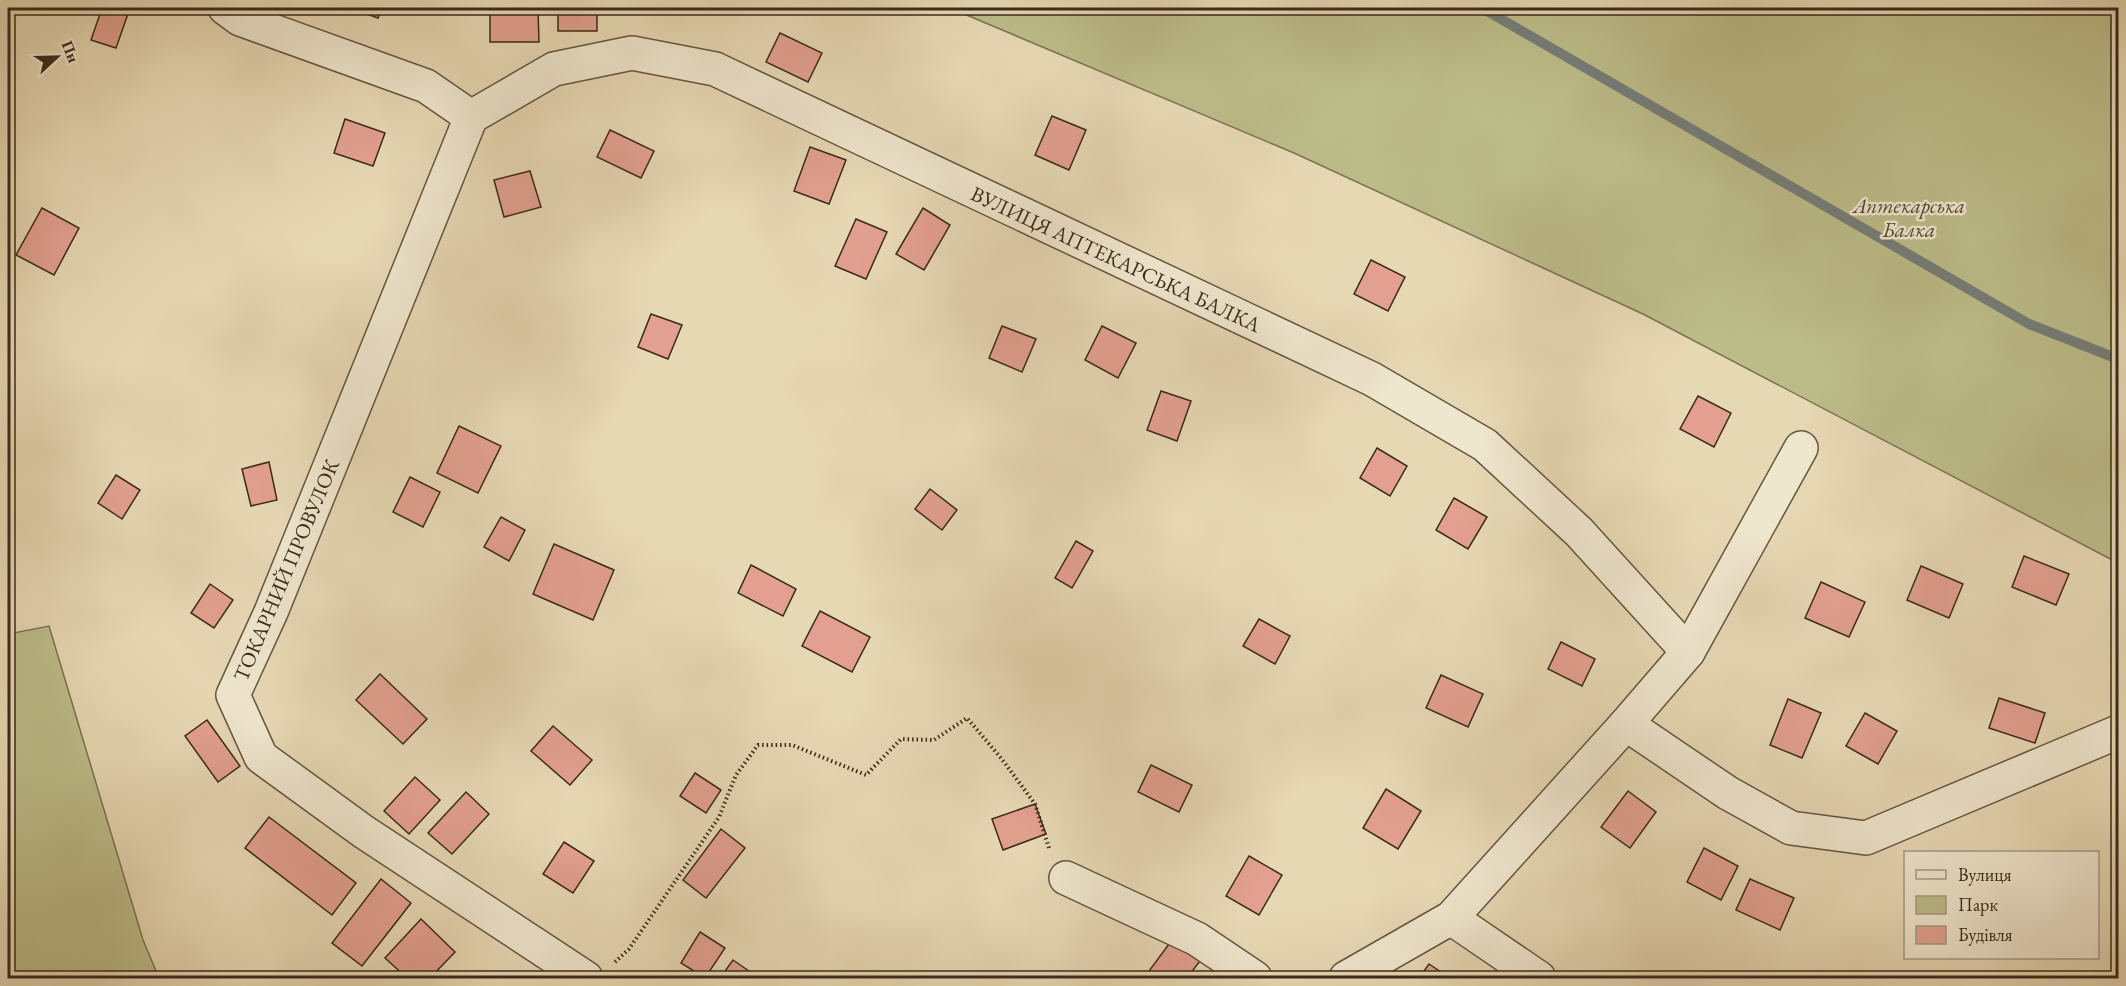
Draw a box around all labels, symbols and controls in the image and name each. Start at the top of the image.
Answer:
north arrow [27,27,87,87]
text: Пн [57,37,84,66]
street label: ВУЛИЦЯ АПТЕКАРСЬКА БАЛКА [967,180,1266,338]
park label: Аптекарська Балка [1851,192,1965,243]
street label: ТОКАРНИЙ ПРОВУЛОК [227,455,345,685]
legend [1904,851,2099,959]
text: Вулиця [1958,863,2011,886]
text: Парк [1958,893,1998,916]
text: Будівля [1958,923,2013,946]

